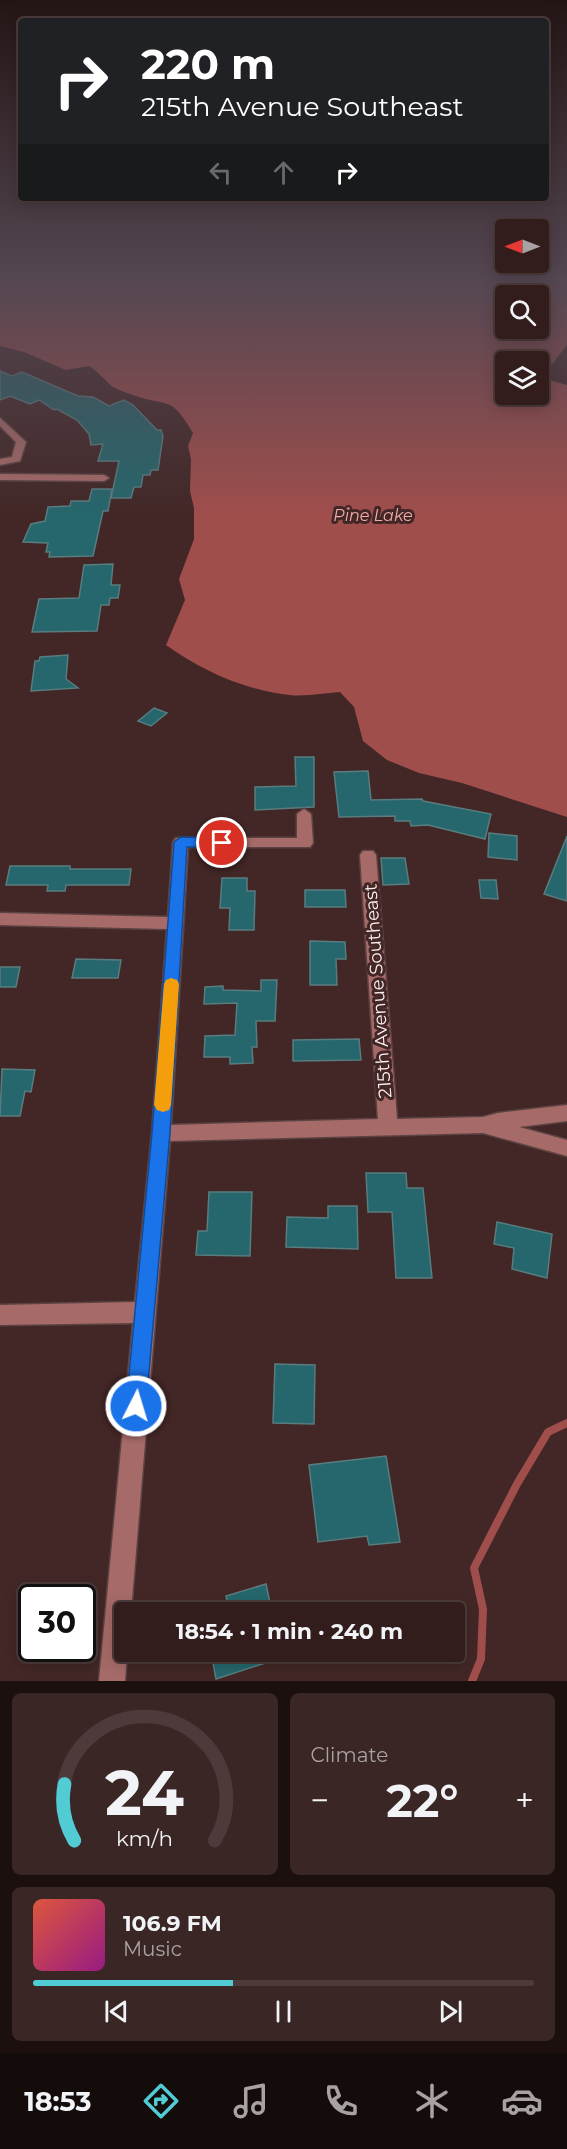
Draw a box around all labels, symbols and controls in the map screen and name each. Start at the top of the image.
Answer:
text: 220 m [141,38,275,90]
icon: right [42,42,120,120]
text: 215th Avenue Southeast [141,90,463,123]
icon: left [204,156,237,189]
icon: ahead [267,156,300,189]
icon: right [330,156,363,189]
north arrow [495,219,549,273]
map controls [495,219,549,405]
button: search [495,285,549,339]
button: layers [495,351,549,405]
water label: Pine Lake [333,506,413,525]
pin [196,817,247,868]
icon: arrive [205,826,238,859]
street label: 215th Avenue Southeast [360,883,396,1099]
position arrow [104,1374,168,1438]
speed limit sign: 30 [18,1584,96,1662]
text: 18:54 · 1 min · 240 m [176,1618,403,1645]
text: Climate [311,1743,388,1767]
text: 24 [105,1755,184,1831]
text: 22° [386,1773,458,1828]
text: − [311,1780,329,1820]
text: + [515,1780,534,1820]
text: km/h [116,1825,173,1851]
text: 106.9 FM [123,1910,222,1937]
text: Music [123,1937,182,1961]
icon: previous [100,1995,133,2028]
icon: pause [267,1995,300,2028]
icon: next [434,1995,467,2028]
icon: directions [140,2080,182,2122]
icon: music [230,2080,272,2122]
icon: phone [320,2080,362,2122]
icon: climate [411,2080,453,2122]
icon: car [501,2080,543,2122]
text: 18:53 [24,2085,92,2118]

